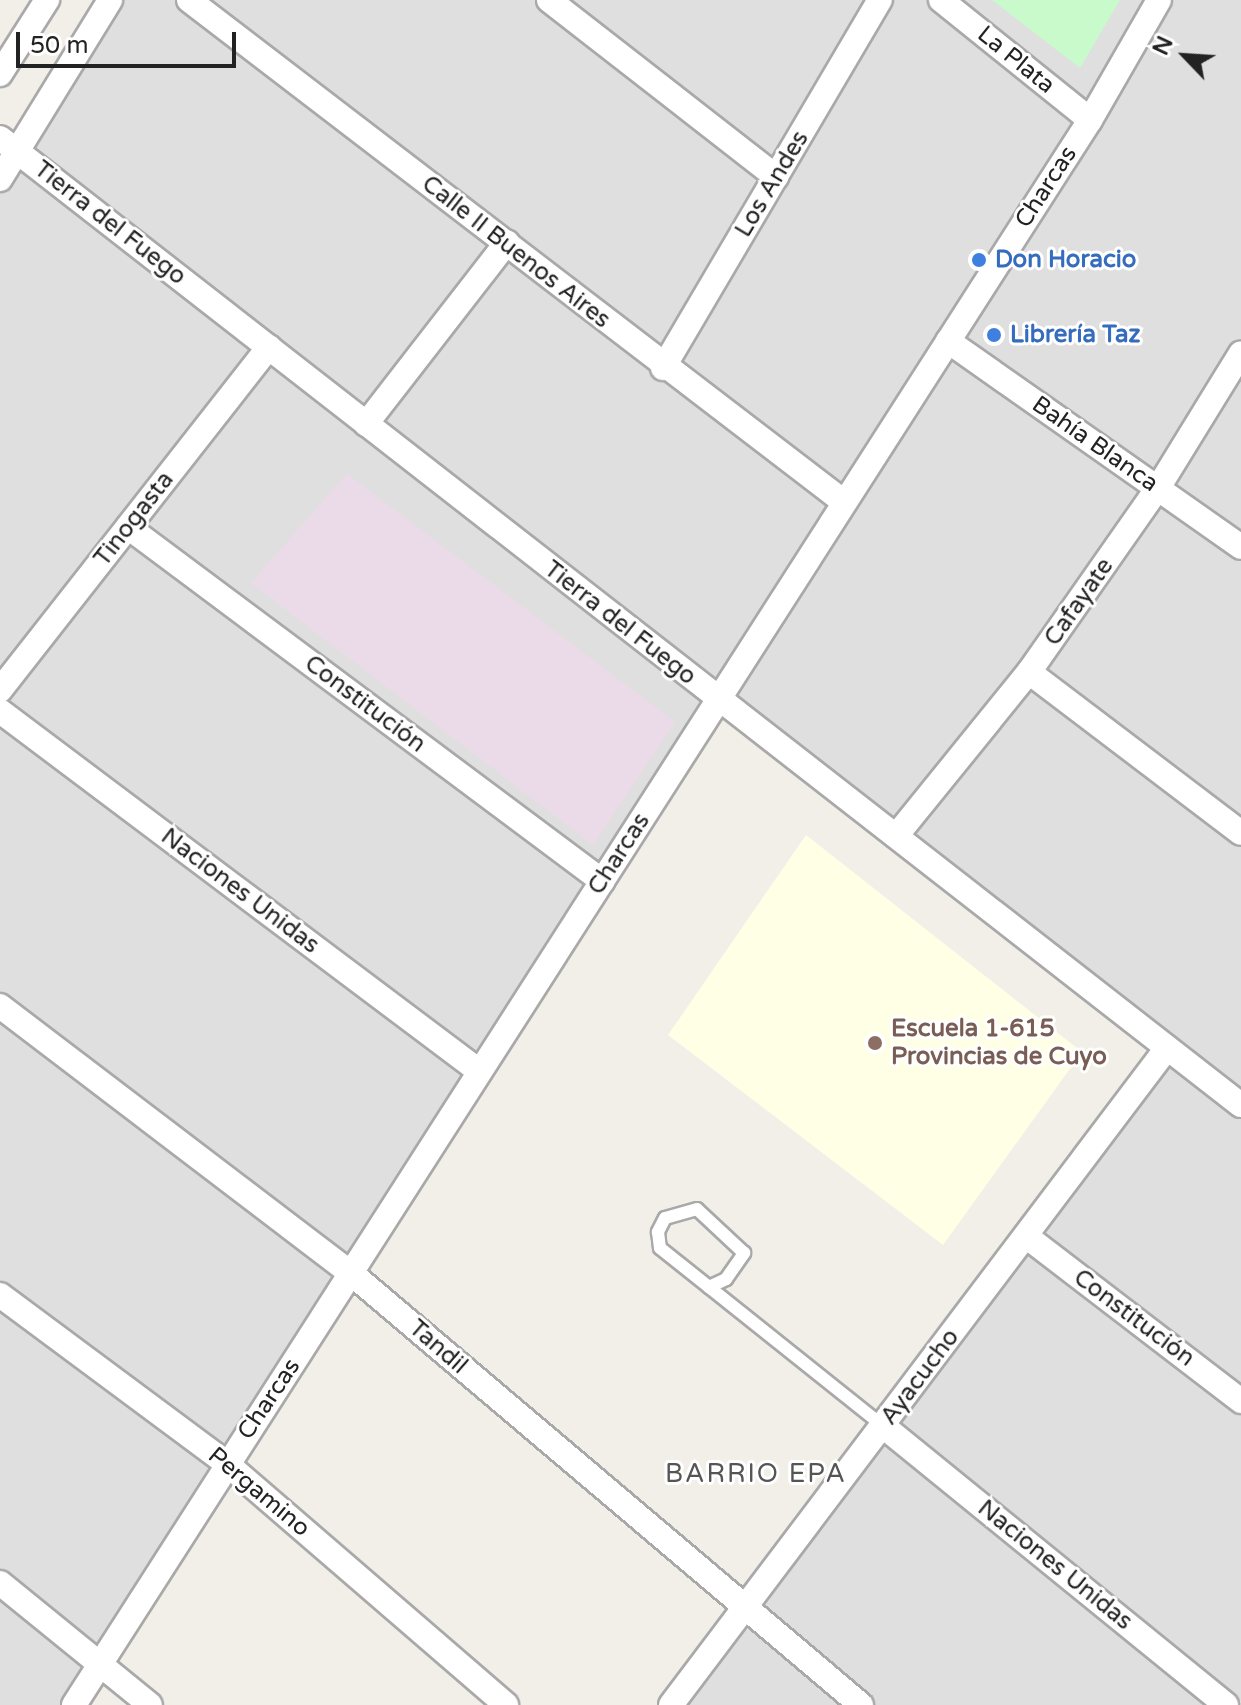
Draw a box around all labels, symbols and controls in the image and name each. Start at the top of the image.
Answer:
scale bar [20,16,240,66]
north arrow [1145,16,1225,96]
street label: La Plata [971,20,1061,100]
text: 50 m [30,31,88,60]
text: N [1148,32,1179,59]
street label: Los Andes [729,126,815,242]
street label: Charcas [1009,141,1083,233]
street label: Tierra del Fuego [28,155,192,291]
street label: Calle II Buenos Aires [416,169,616,335]
place label: Don Horacio [995,246,1136,274]
marker: Don Horacio [970,251,988,269]
place label: Librería Taz [1010,321,1140,349]
marker: Librería Taz [985,326,1003,344]
street label: Bahía Blanca [1026,390,1164,498]
street label: Tinogasta [88,466,180,572]
street label: Cafayate [1038,553,1120,651]
street label: Tierra del Fuego [538,555,702,691]
street label: Constitución [299,649,431,759]
street label: Charcas [582,808,656,900]
street label: Naciones Unidas [155,822,325,960]
place label: Escuela 1-615 Provincias de Cuyo [891,1015,1107,1071]
marker: Escuela 1-615 Provincias de Cuyo [866,1034,884,1052]
street label: Constitución [1068,1263,1200,1373]
street label: Tandil [403,1314,473,1380]
street label: Ayacucho [875,1323,965,1431]
street label: Charcas [232,1353,306,1445]
street label: Pergamino [202,1441,316,1543]
district label: BARRIO EPA [665,1458,847,1490]
street label: Naciones Unidas [972,1494,1138,1636]

